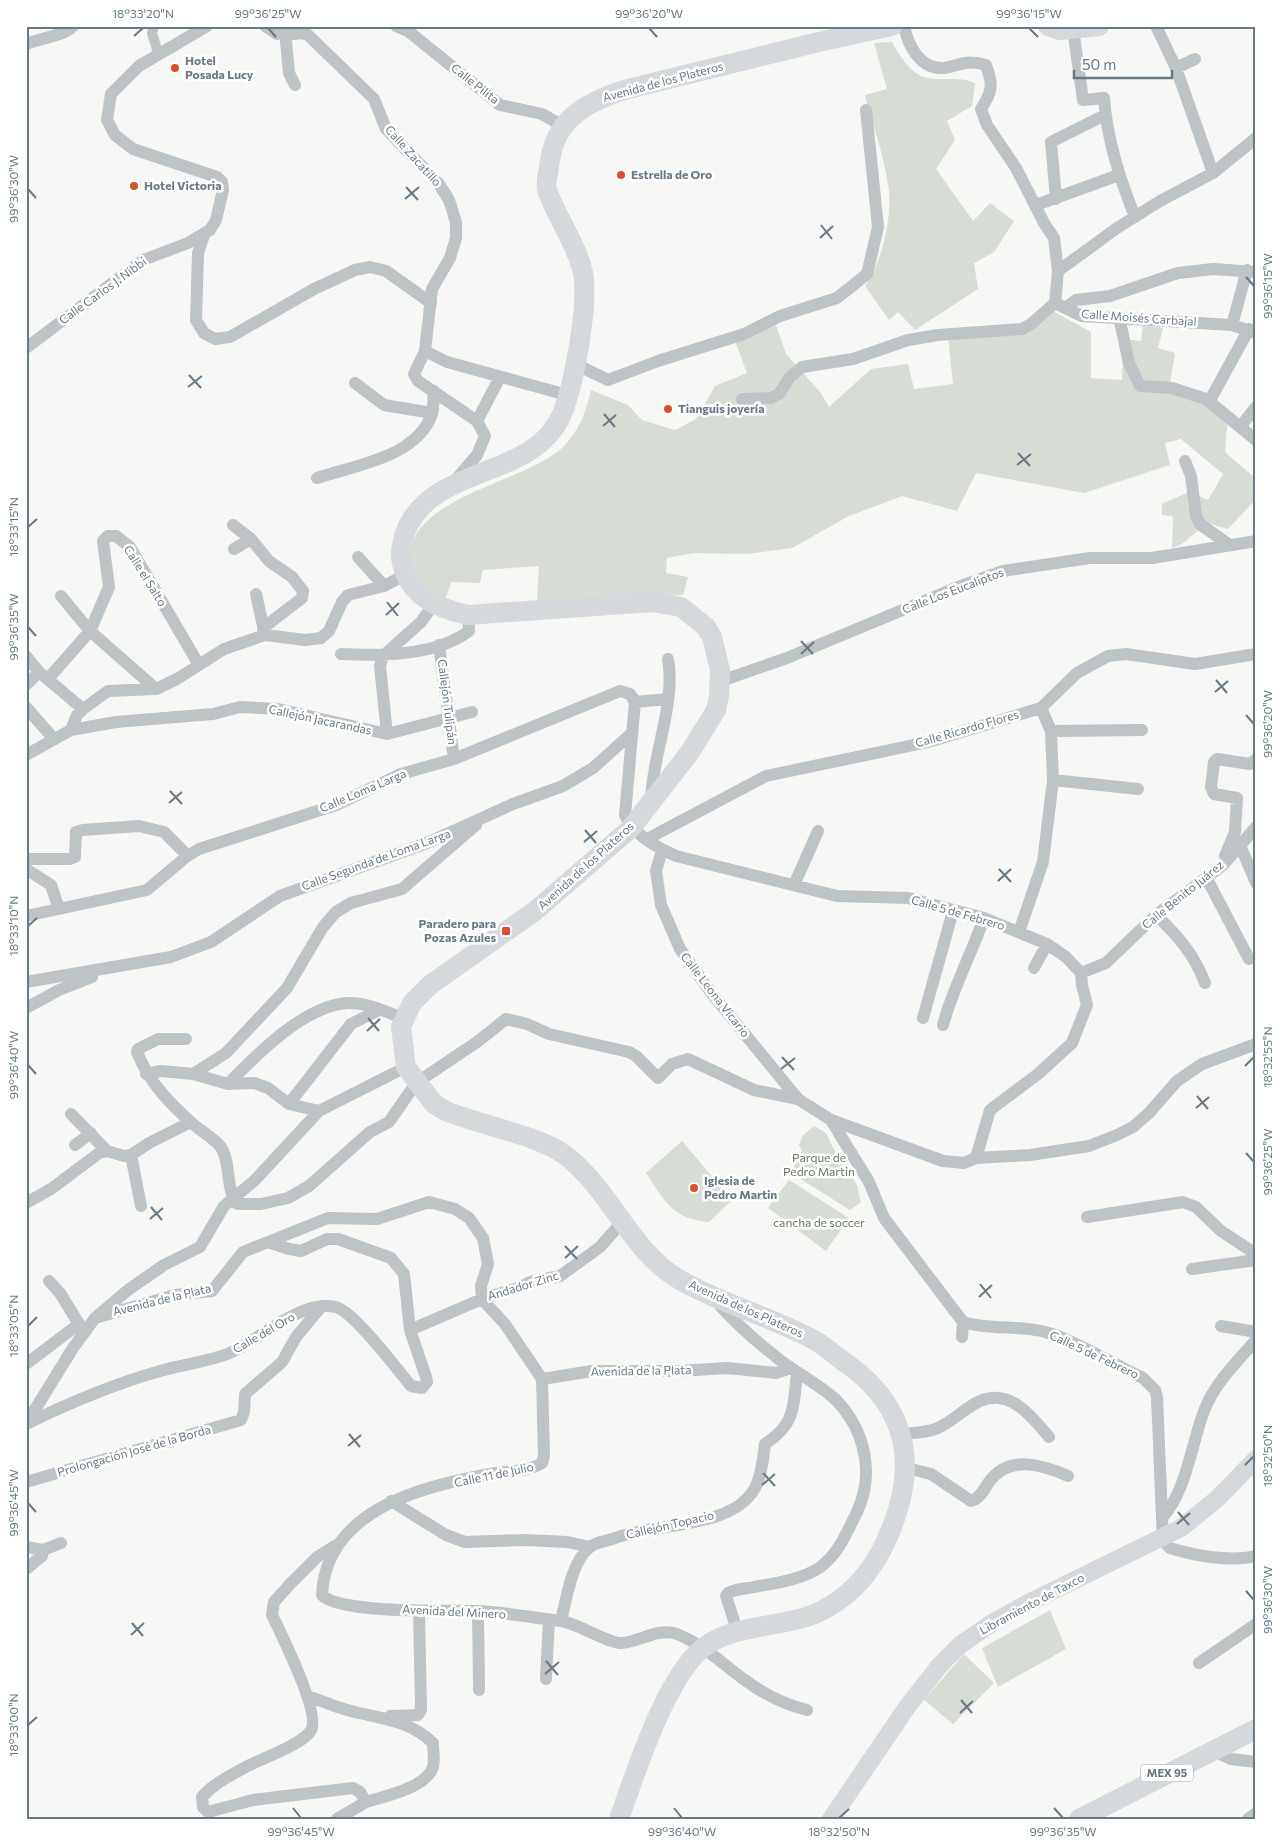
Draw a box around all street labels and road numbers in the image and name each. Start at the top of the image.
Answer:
street label: Avenida de los Plateros [601,58,724,104]
street label: Calle Pilita [449,60,502,106]
street label: Calle Zacatillo [383,122,445,189]
street label: Calle Carlos J. Nibbi [56,254,149,327]
street label: Calle Moisés Carbajal [1081,306,1197,328]
street label: Calle el Salto [122,542,170,609]
street label: Calle Los Eucaliptos [900,564,1005,616]
street label: Callejón Tulipán [436,658,460,745]
street label: Callejón Jacarandas [267,701,373,738]
street label: Calle Ricardo Flores [913,707,1020,750]
street label: Calle Loma Larga [317,765,408,815]
street label: Avenida de los Plateros [535,819,636,912]
street label: Calle Segunda de Loma Larga [299,826,452,893]
street label: Calle Benito Juárez [1139,857,1227,932]
street label: Calle 5 de Febrero [910,892,1007,932]
street label: Calle Leona Vicario [678,949,753,1040]
street label: Andador Zinc [486,1268,560,1302]
street label: Avenida de los Plateros [687,1276,806,1340]
street label: Avenida de la Plata [111,1280,212,1318]
street label: Calle del Oro [230,1309,297,1356]
street label: Calle 5 de Febrero [1048,1327,1141,1381]
street label: Avenida de la Plata [590,1362,691,1378]
street label: Prolongación José de la Borda [55,1421,212,1480]
street label: Calle 11 de Julio [453,1459,535,1490]
street label: Callejón Topacio [624,1507,715,1541]
street label: Libramiento de Taxco [977,1570,1086,1637]
street label: Avenida del Minero [402,1601,506,1621]
road number: MEX 95 [1141,1765,1193,1782]

